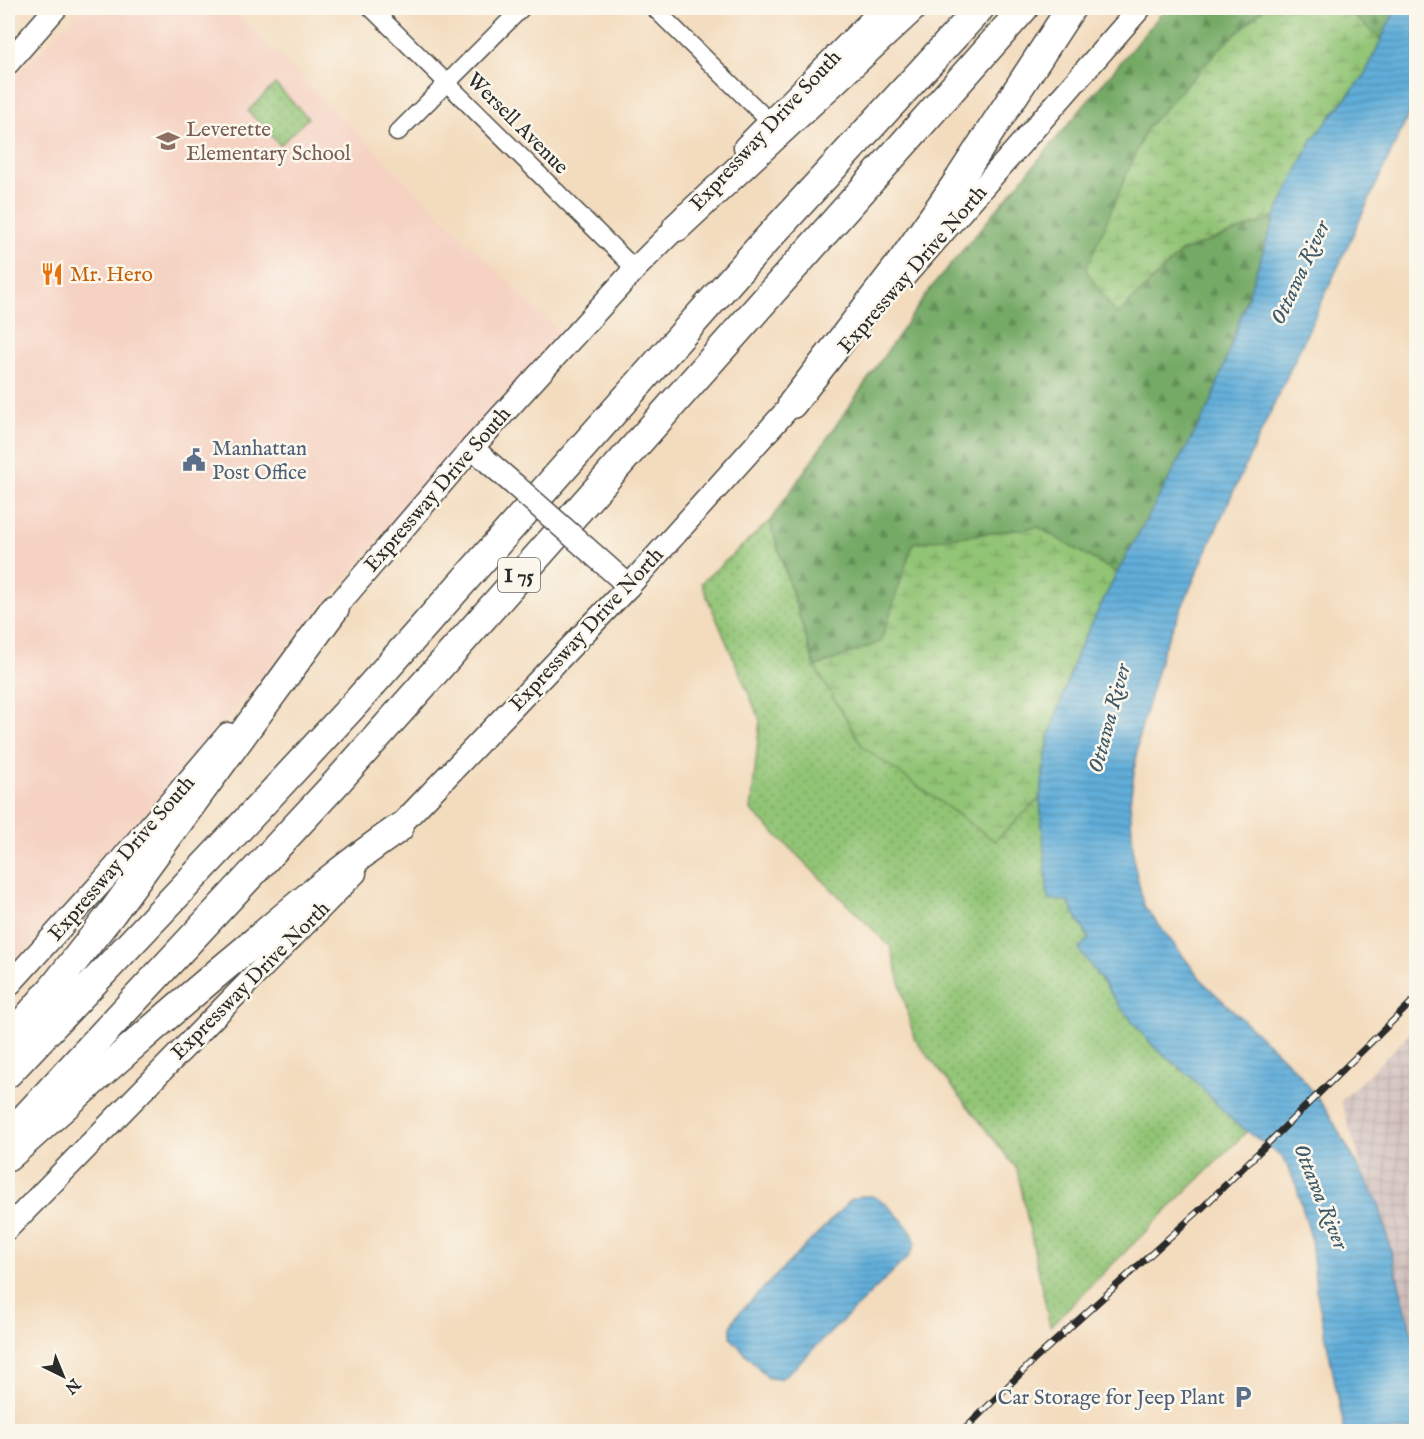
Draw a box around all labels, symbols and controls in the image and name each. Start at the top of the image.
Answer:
street label: Expressway Drive South [684,45,848,217]
street label: Wersell Avenue [460,67,574,181]
place label: Leverette Elementary School [186,117,351,168]
school or university icon: Leverette Elementary School [155,128,181,154]
street label: Expressway Drive North [833,180,994,360]
water label: Ottawa River [1264,215,1338,329]
restaurant icon: Mr. Hero [39,261,65,287]
place label: Mr. Hero [70,262,153,289]
street label: Expressway Drive South [359,402,517,578]
place label: Manhattan Post Office [212,436,307,487]
public building icon: Manhattan Post Office [181,447,207,473]
street label: Expressway Drive North [504,542,670,718]
road number: I 75 [498,558,540,592]
water label: Ottawa River [1082,659,1138,776]
street label: Expressway Drive South [43,771,201,947]
street label: Expressway Drive North [166,896,336,1066]
water label: Ottawa River [1286,1140,1355,1255]
north arrow [33,1346,93,1406]
text: N [60,1373,84,1398]
parking icon: Car Storage for Jeep Plant [1230,1384,1256,1410]
place label: Car Storage for Jeep Plant [997,1385,1225,1412]

